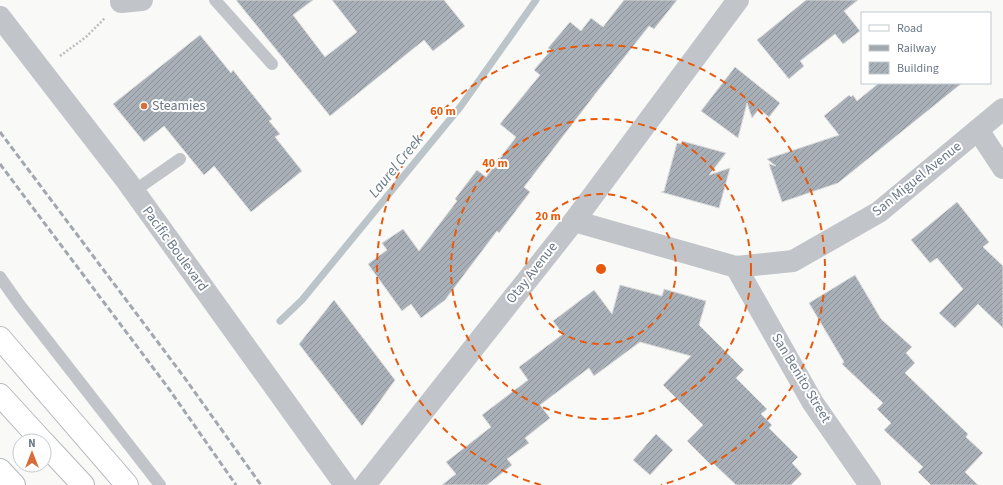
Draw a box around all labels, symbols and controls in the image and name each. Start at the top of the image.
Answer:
legend [861,12,991,84]
text: Road [897,20,923,37]
text: Railway [897,40,936,57]
text: Building [897,60,939,77]
place label: Steamies [152,96,205,116]
marker: Steamies [139,101,149,111]
text: 60 m [430,103,456,120]
water label: Laurel Creek [364,129,429,202]
street label: San Miguel Avenue [868,137,966,221]
text: 40 m [482,155,508,172]
street label: Pacific Boulevard [137,202,213,296]
text: 20 m [535,208,561,225]
street label: Otay Avenue [502,238,562,308]
centre of rings [594,262,608,276]
street label: San Benito Street [766,329,836,427]
north arrow [12,433,52,473]
text: N [28,436,36,451]

